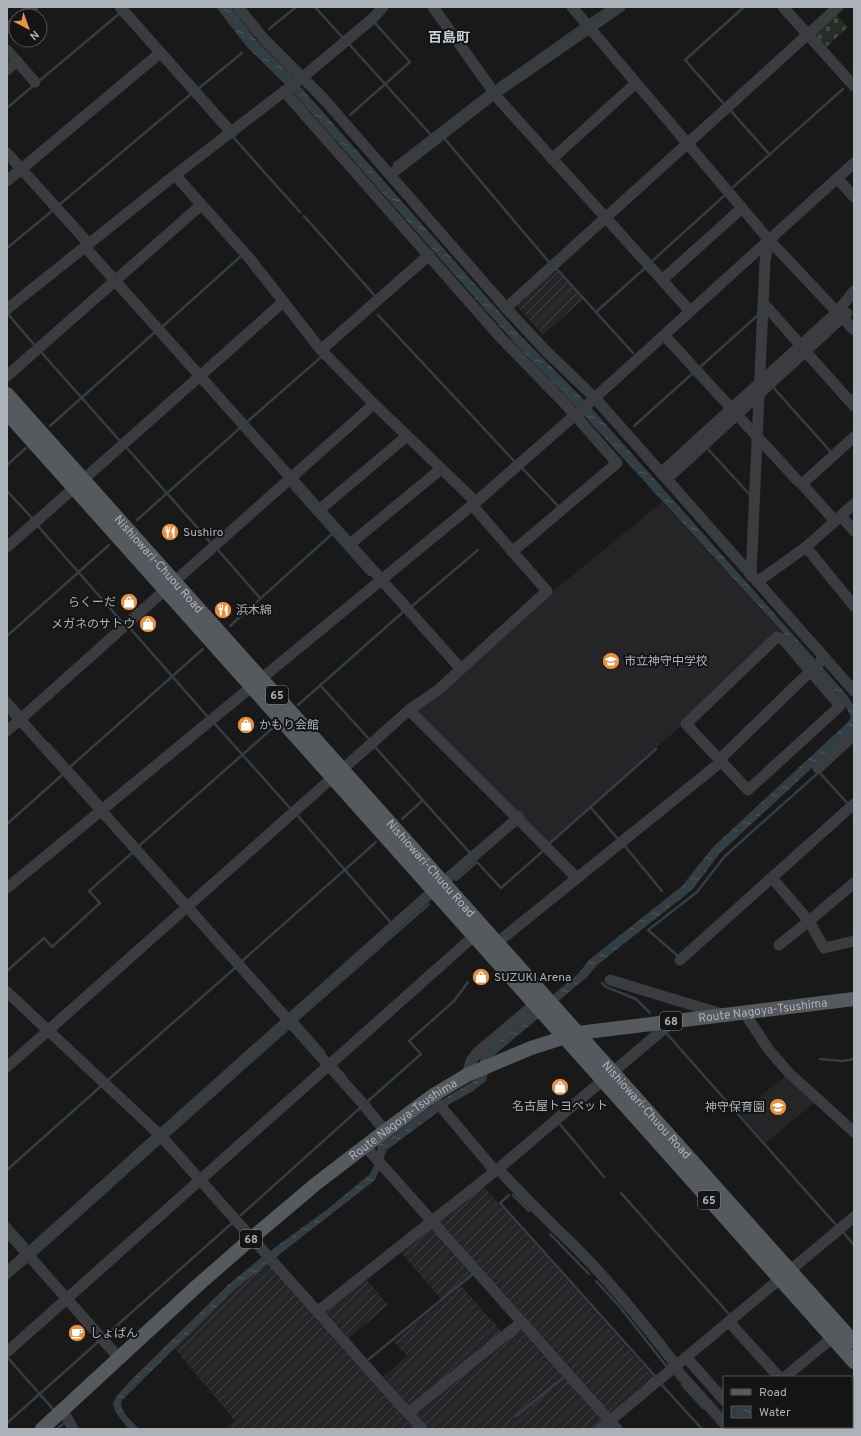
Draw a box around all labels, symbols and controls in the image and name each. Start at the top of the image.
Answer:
north arrow [8,8,48,48]
text: N [26,27,41,43]
district label: 百島町 [428,30,470,47]
street label: Nishiowari-Chuou Road [110,512,206,617]
restaurant icon: Sushiro [160,522,180,542]
place label: Sushiro [183,525,224,541]
shop icon: らくーだ [119,592,139,612]
place label: らくーだ [68,595,116,611]
restaurant icon: 浜木綿 [213,600,233,620]
place label: 浜木綿 [236,603,272,619]
shop icon: メガネのサトウ [138,614,158,634]
place label: メガネのサトウ [51,617,135,633]
school or university icon: 市立神守中学校 [601,651,621,671]
place label: 市立神守中学校 [624,654,708,670]
road number: 65 [266,686,288,704]
shop icon: かもり会館 [236,715,256,735]
place label: かもり会館 [259,718,319,734]
street label: Nishiowari-Chuou Road [382,816,478,921]
shop icon: SUZUKI Arena [471,967,491,987]
place label: SUZUKI Arena [494,970,571,986]
street label: Route Nagoya-Tsushima [697,995,828,1027]
road number: 68 [660,1012,682,1030]
street label: Nishiowari-Chuou Road [598,1058,694,1163]
street label: Route Nagoya-Tsushima [346,1076,460,1165]
shop icon: 名古屋トヨペット [550,1077,570,1097]
school or university icon: 神守保育園 [768,1097,788,1117]
place label: 名古屋トヨペット [512,1099,608,1115]
place label: 神守保育園 [705,1100,765,1116]
road number: 65 [698,1191,720,1209]
road number: 68 [240,1230,262,1248]
cafe icon: しょぱん [67,1323,87,1343]
place label: しょぱん [90,1326,138,1342]
legend [723,1376,853,1428]
text: Road [759,1385,787,1401]
text: Water [759,1405,791,1421]

